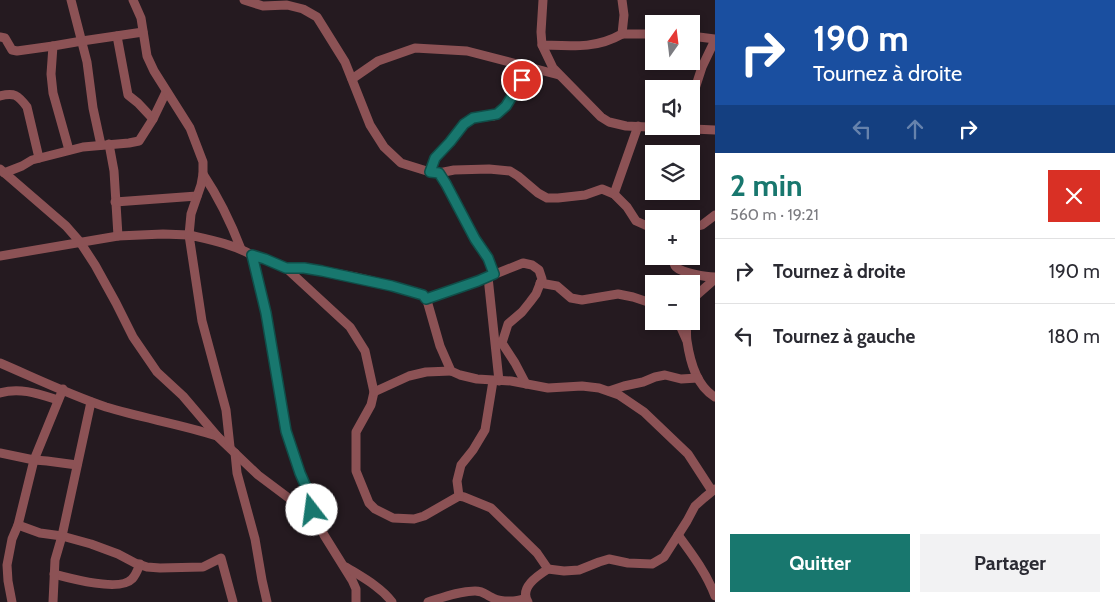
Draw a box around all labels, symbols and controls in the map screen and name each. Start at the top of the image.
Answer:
north arrow [645,15,700,70]
map controls [645,15,700,330]
text: 190 m [813,17,909,60]
icon: right [730,20,795,85]
pin [501,59,543,101]
text: Tournez à droite [813,60,962,87]
icon: arrive [508,66,536,94]
button: sound [645,80,700,135]
icon: left [848,115,876,143]
icon: ahead [901,115,929,143]
icon: right [954,115,982,143]
button: layers [645,145,700,200]
text: 2 min [730,167,802,204]
button: close [1048,170,1100,222]
text: 560 m · 19:21 [730,205,819,224]
button: + [645,210,700,265]
icon: right [730,257,758,285]
text: Tournez à droite [773,260,906,283]
text: 190 m [1049,260,1100,283]
button: − [645,275,700,330]
icon: left [730,322,758,350]
text: Tournez à gauche [773,325,915,348]
text: 180 m [1048,325,1100,348]
position arrow [285,483,337,535]
button: Quitter [730,534,910,592]
button: Partager [920,534,1100,592]

